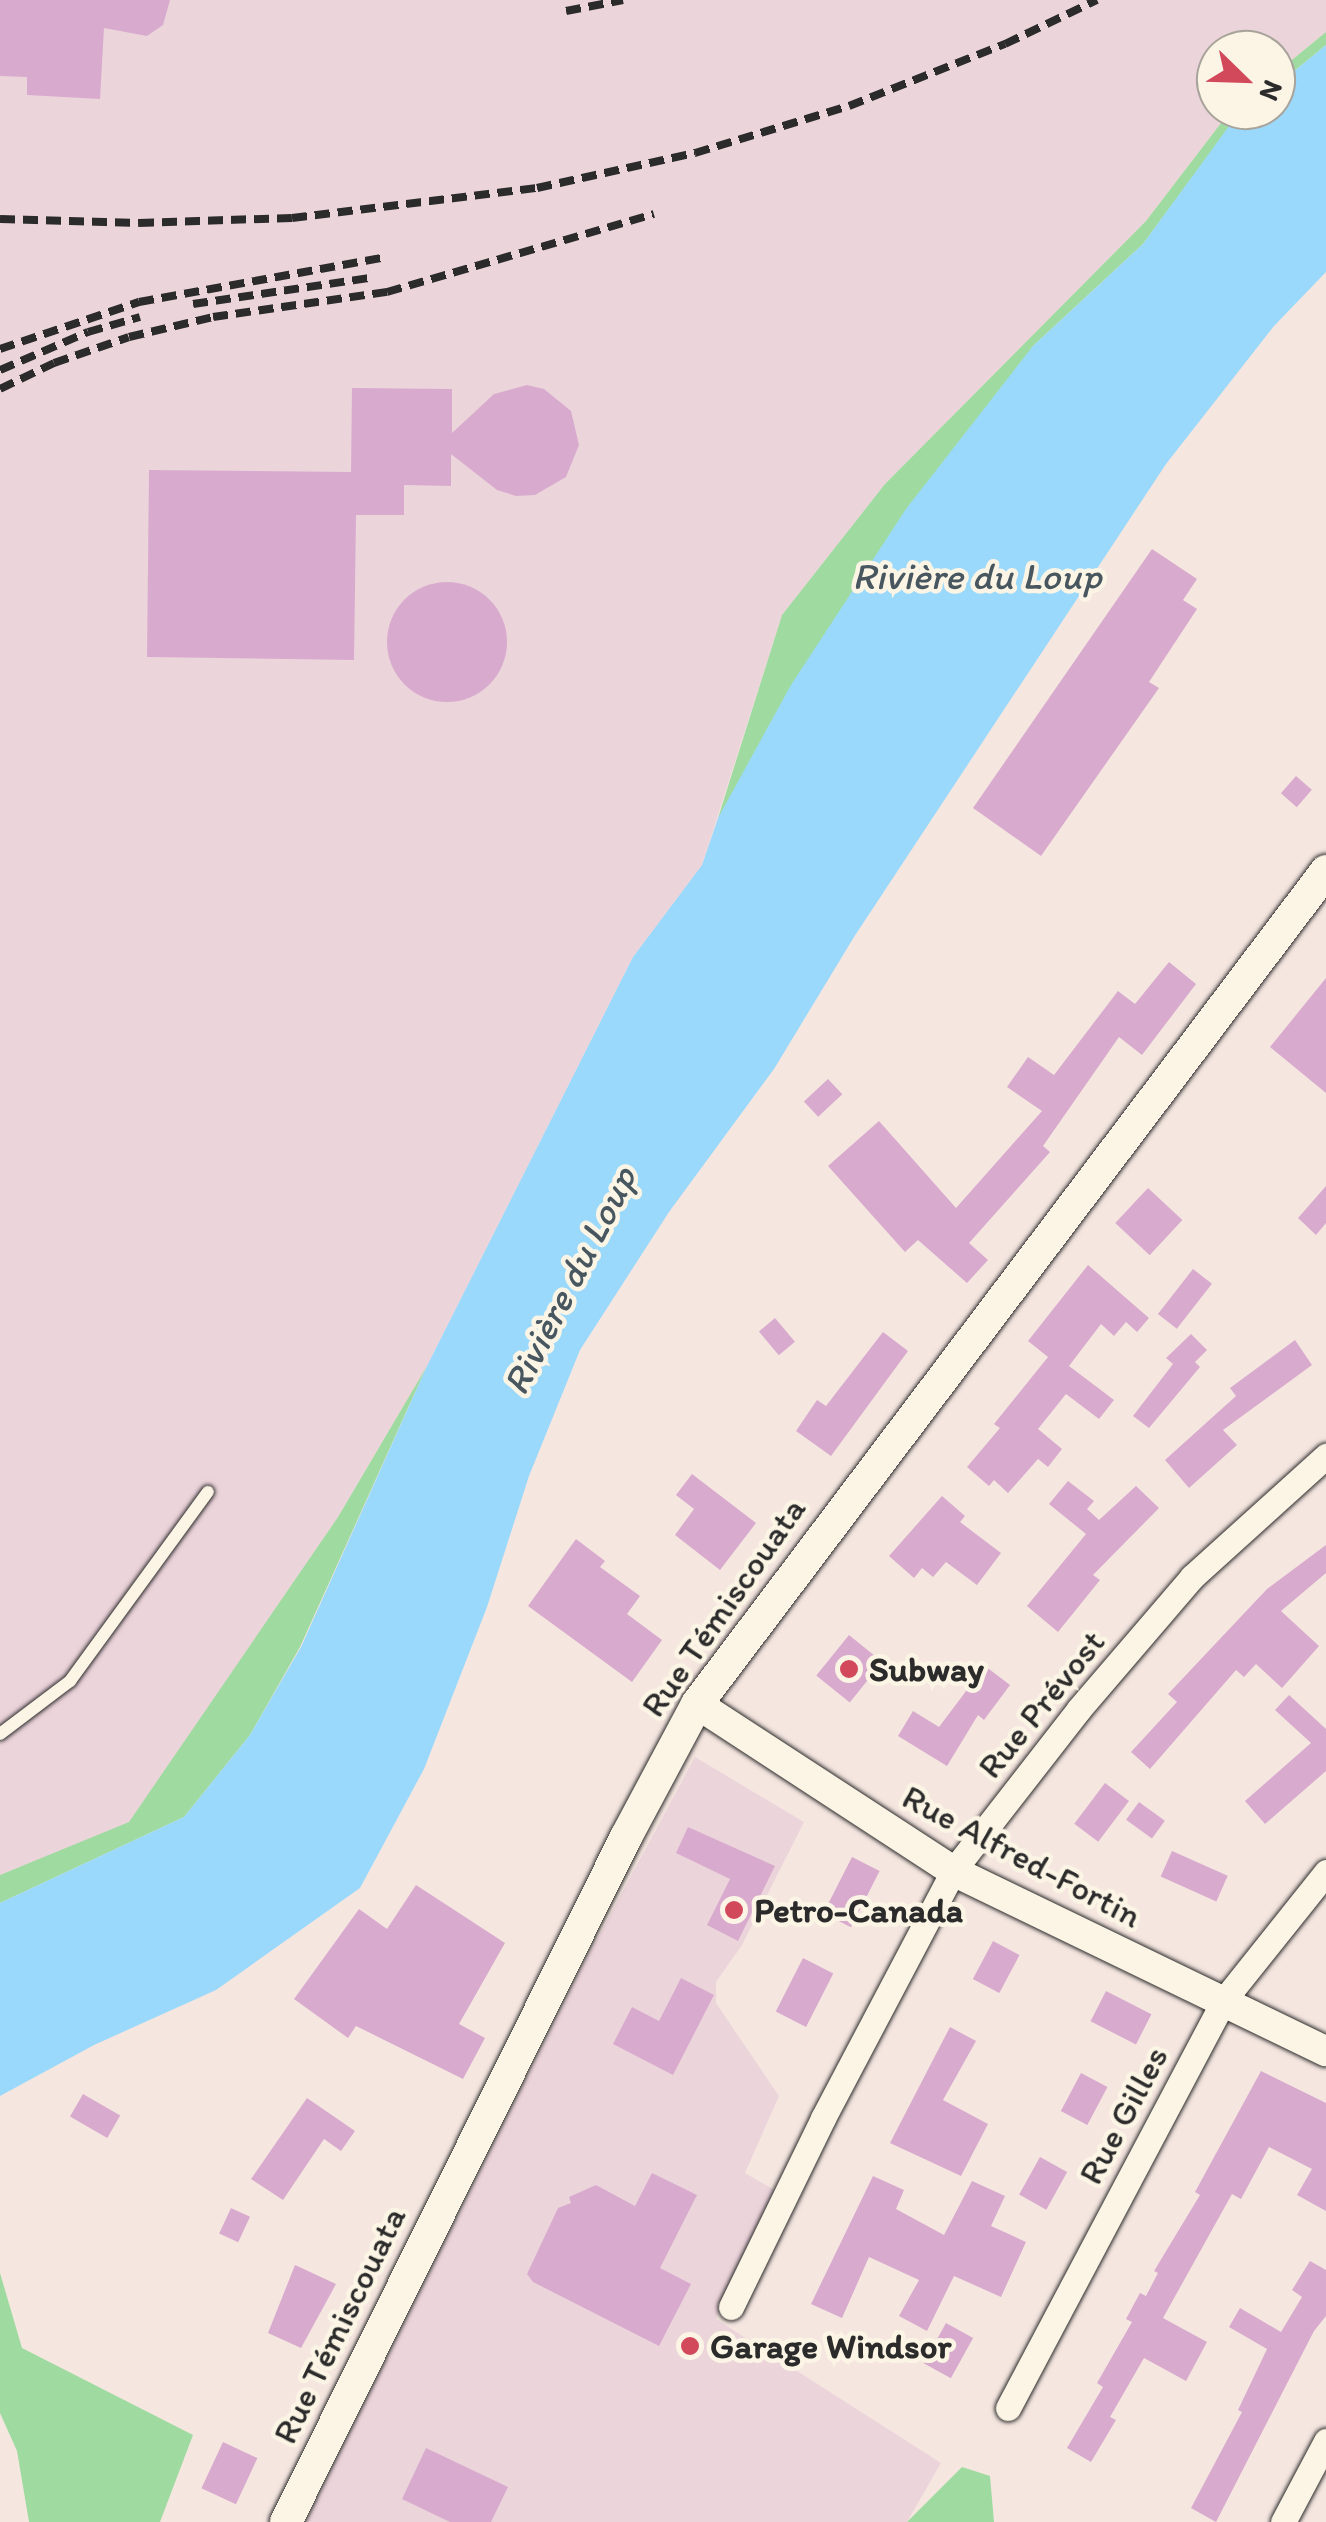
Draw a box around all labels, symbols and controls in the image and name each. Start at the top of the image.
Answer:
north arrow [1196,30,1296,130]
text: N [1252,76,1291,106]
water label: Rivière du Loup [852,554,1102,600]
water label: Rivière du Loup [493,1160,647,1402]
street label: Rue Témiscouata [633,1491,813,1723]
street label: Rue Prévost [968,1621,1114,1787]
place label: Subway [869,1648,984,1690]
marker: Subway [838,1658,860,1680]
street label: Rue Alfred-Fortin [895,1775,1149,1937]
place label: Petro-Canada [754,1889,963,1931]
marker: Petro-Canada [723,1899,745,1921]
street label: Rue Gilles [1069,2039,1177,2191]
street label: Rue Témiscouata [264,2202,414,2448]
place label: Garage Windsor [710,2325,951,2367]
marker: Garage Windsor [679,2335,701,2357]

